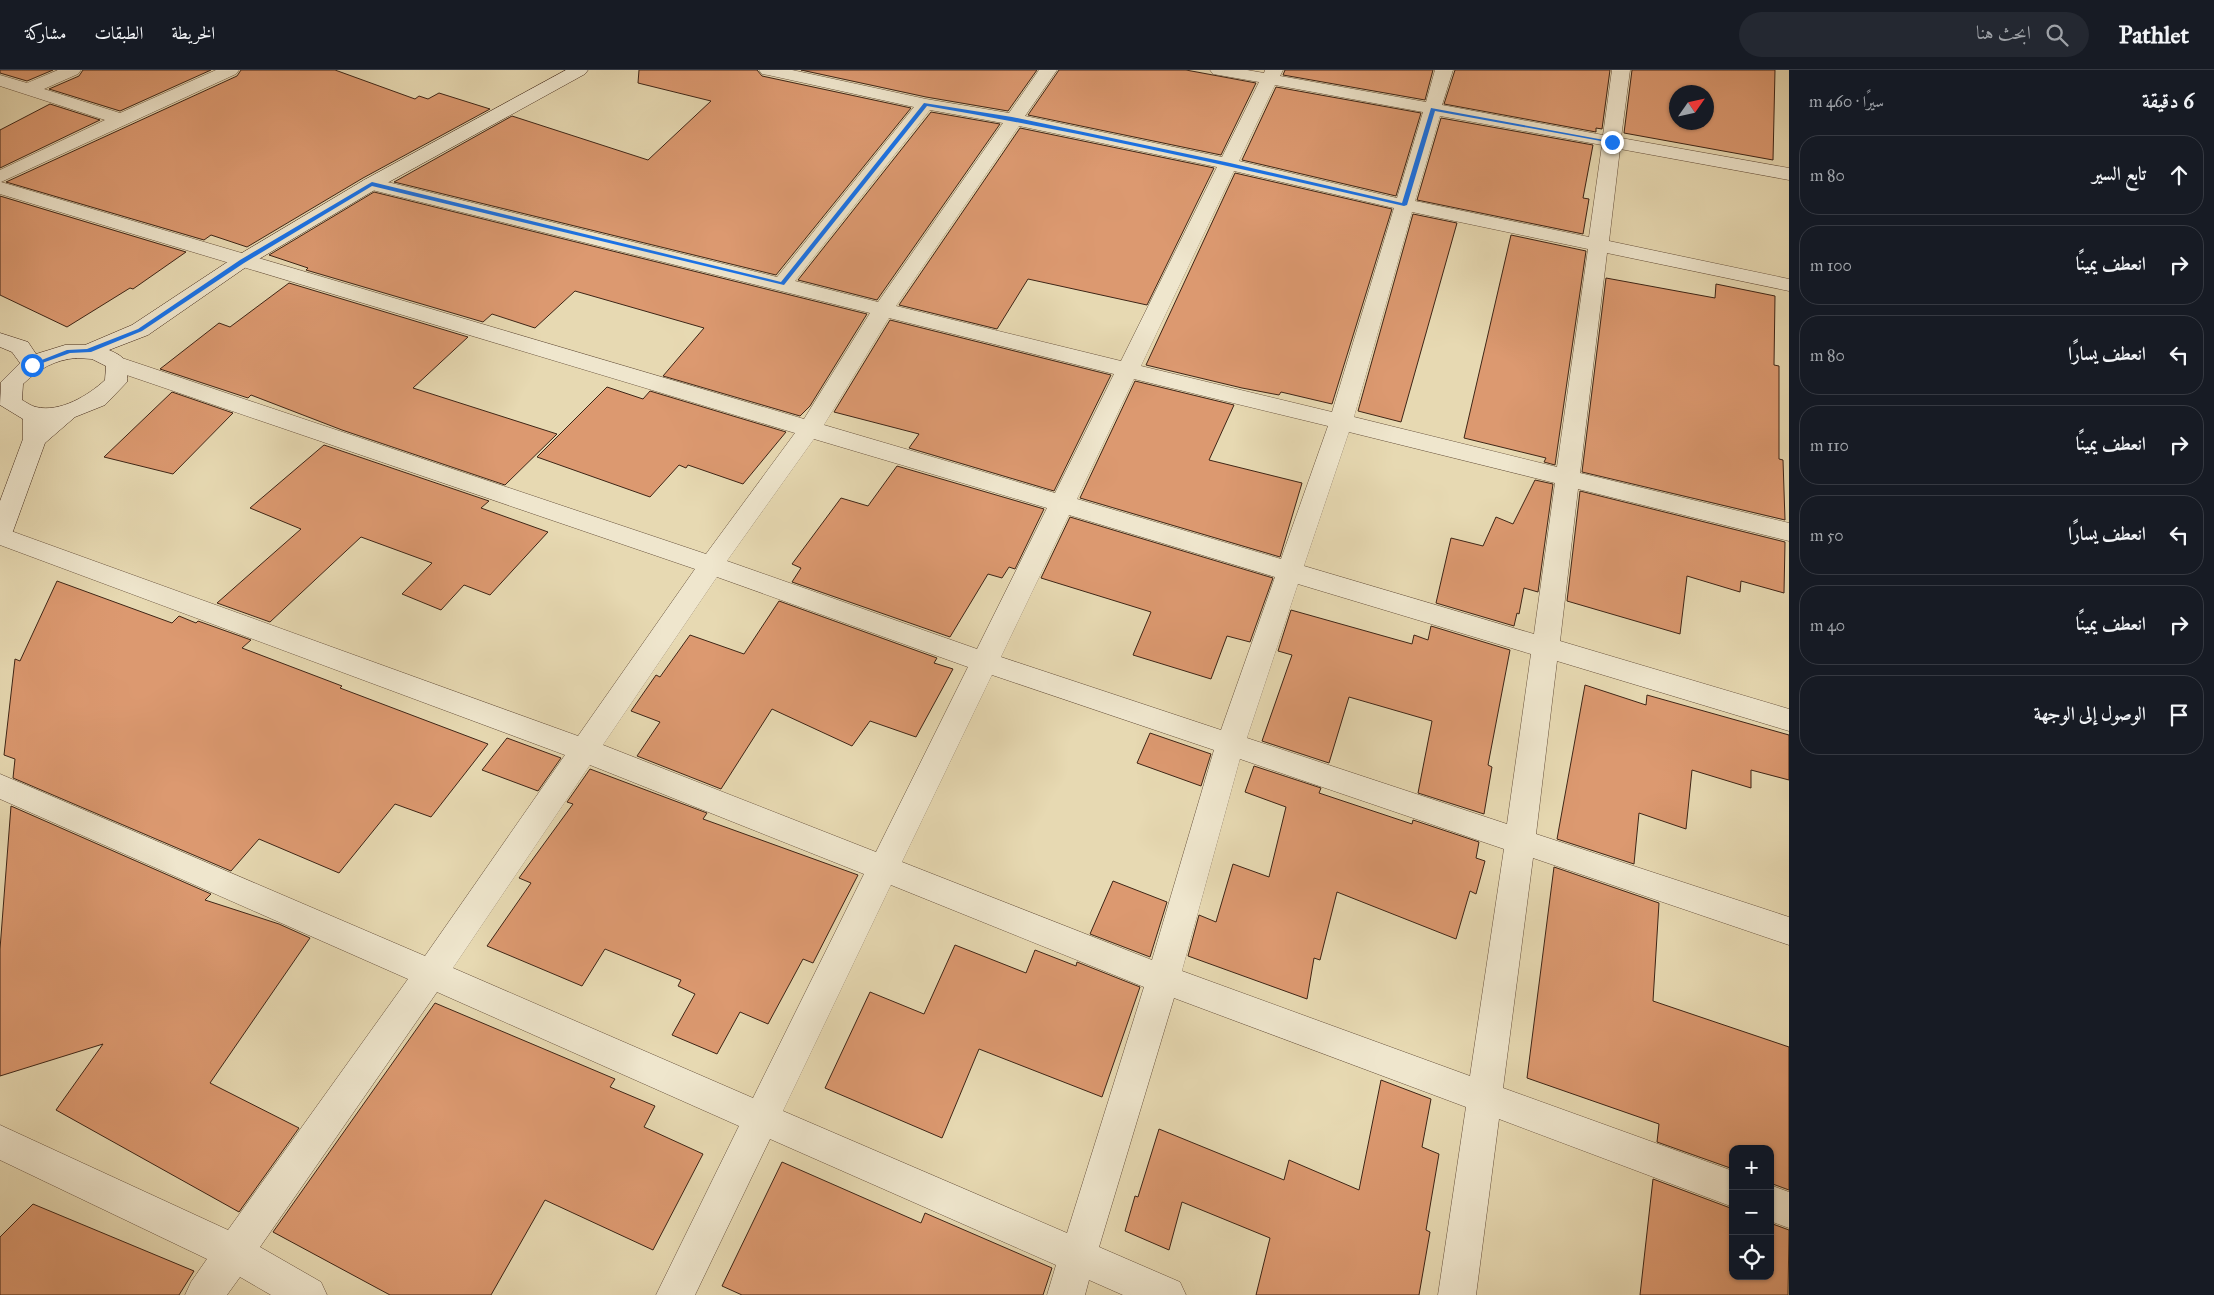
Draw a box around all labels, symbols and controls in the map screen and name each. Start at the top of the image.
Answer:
search box [1739,12,2089,57]
text: Pathlet [2119,20,2189,50]
text: ابحث هنا [1976,21,2031,44]
icon: search [2043,21,2071,49]
text: مشاركة [25,22,66,44]
text: الطبقات [94,22,143,44]
text: الخريطة [171,22,215,44]
north arrow [1669,85,1714,130]
text: 6 دقيقة [2142,88,2194,114]
text: سيرًا · 460 m [1809,92,1884,111]
route end [1601,131,1624,154]
icon: ahead [2165,161,2193,189]
text: تابع السير [2092,162,2146,185]
text: 80 m [1810,166,1845,185]
icon: right [2165,251,2193,279]
text: انعطف يمينًا [2076,252,2146,275]
text: 100 m [1810,256,1852,275]
icon: left [2165,341,2193,369]
text: انعطف يسارًا [2068,342,2146,365]
text: 80 m [1810,346,1845,365]
route start [21,354,44,377]
icon: right [2165,431,2193,459]
text: انعطف يمينًا [2076,432,2146,455]
text: 110 m [1810,436,1849,455]
icon: left [2165,521,2193,549]
text: انعطف يسارًا [2068,522,2146,545]
text: 50 m [1810,526,1844,545]
icon: right [2165,611,2193,639]
text: انعطف يمينًا [2076,612,2146,635]
text: 40 m [1810,616,1845,635]
icon: arrive [2165,701,2193,729]
text: الوصول إلى الوجهة [2034,702,2146,725]
map controls [1729,1145,1774,1280]
button: + [1729,1145,1774,1190]
button: − [1729,1190,1774,1235]
button: locate [1729,1235,1774,1280]

